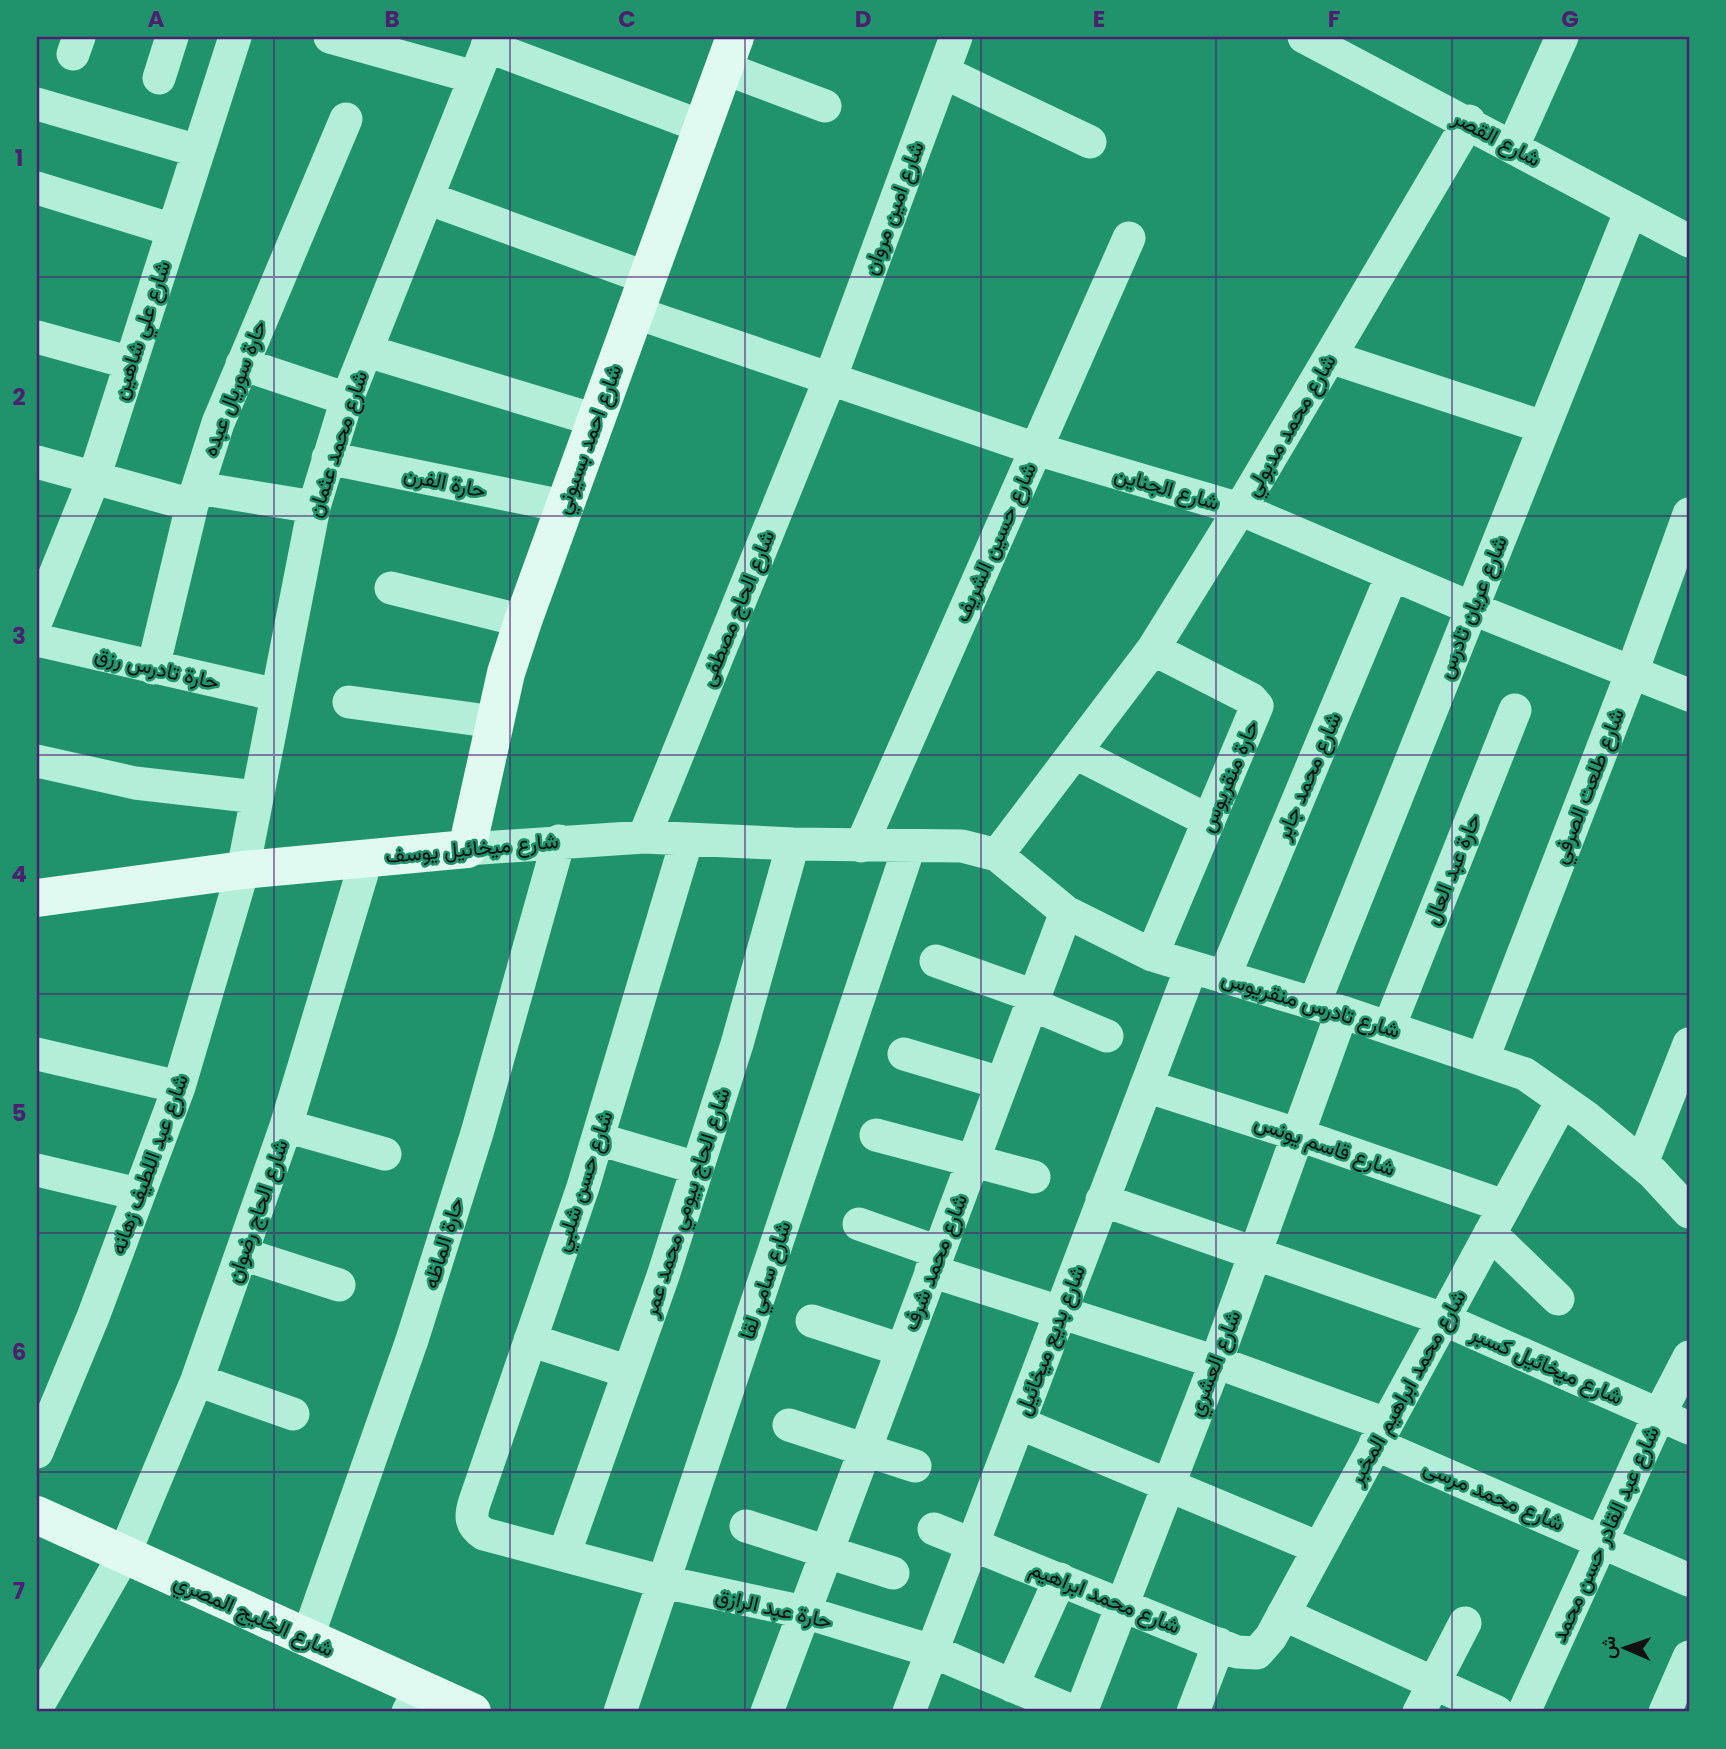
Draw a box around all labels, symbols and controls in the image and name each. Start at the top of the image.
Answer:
text: A [148,3,165,35]
text: B [384,3,400,35]
text: C [618,3,636,35]
text: D [855,3,871,35]
text: E [1093,3,1105,35]
text: F [1328,3,1340,35]
text: G [1561,3,1579,35]
street label: شارع القصر [1447,102,1546,173]
street label: شارع امين مروان [855,137,931,279]
text: 1 [15,142,23,174]
street label: شارع علي شاهين [105,257,180,404]
street label: حارة سوريال عبده [195,316,273,460]
street label: شارع محمد مدبولي [1238,349,1345,503]
street label: شارع احمد بسيوني [547,360,631,519]
street label: شارع محمد عثمان [300,367,374,521]
text: 2 [12,381,26,413]
street label: شارع حسين الشريف [947,458,1043,626]
street label: حارة الفرن [401,459,489,505]
street label: شارع الجناين [1111,459,1223,517]
street label: شارع الحاج مصطفى [693,526,781,690]
street label: شارع عريان تادرس [1430,531,1514,683]
text: 3 [12,620,26,652]
street label: حارة تادرس رزق [92,640,222,696]
street label: شارع طلعت الصرفي [1545,704,1634,869]
street label: شارع محمد جابر [1268,708,1348,845]
street label: حارة منقريوس [1192,715,1266,837]
street label: حارة عبد العال [1417,809,1487,929]
street label: شارع ميخائيل يوسف [384,826,560,870]
text: 4 [11,858,27,890]
street label: شارع تادرس منقريوس [1218,963,1404,1045]
street label: شارع عبد اللطيف زهانه [103,1070,195,1258]
street label: شارع الحاج بيومي محمد عمر [635,1084,740,1322]
text: 5 [12,1097,26,1129]
street label: شارع حسن شلبي [547,1107,622,1256]
street label: شارع قاسم يونس [1251,1107,1399,1183]
street label: شارع الحاج رضوان [219,1135,295,1287]
street label: شارع محمد شرف [896,1190,974,1334]
street label: حارة الماظه [415,1194,471,1292]
street label: شارع سامي لقا [732,1217,801,1344]
street label: شارع بديع ميخائيل [1008,1261,1092,1419]
street label: شارع محمد ابراهيم المخبر [1341,1284,1473,1490]
street label: شارع العشري [1180,1306,1250,1421]
street label: شارع ميخائيل كسبر [1466,1318,1628,1411]
text: 6 [12,1336,26,1368]
street label: شارع عبد القادر حسن محمد [1546,1422,1664,1646]
street label: شارع محمد مرسى [1419,1452,1569,1538]
street label: شارع محمد ابراهيم [1025,1554,1185,1640]
street label: شارع الخليج المصري [168,1567,339,1666]
text: 7 [13,1575,25,1607]
street label: حارة عبد الرازق [713,1580,835,1636]
north arrow [1590,1612,1660,1682]

